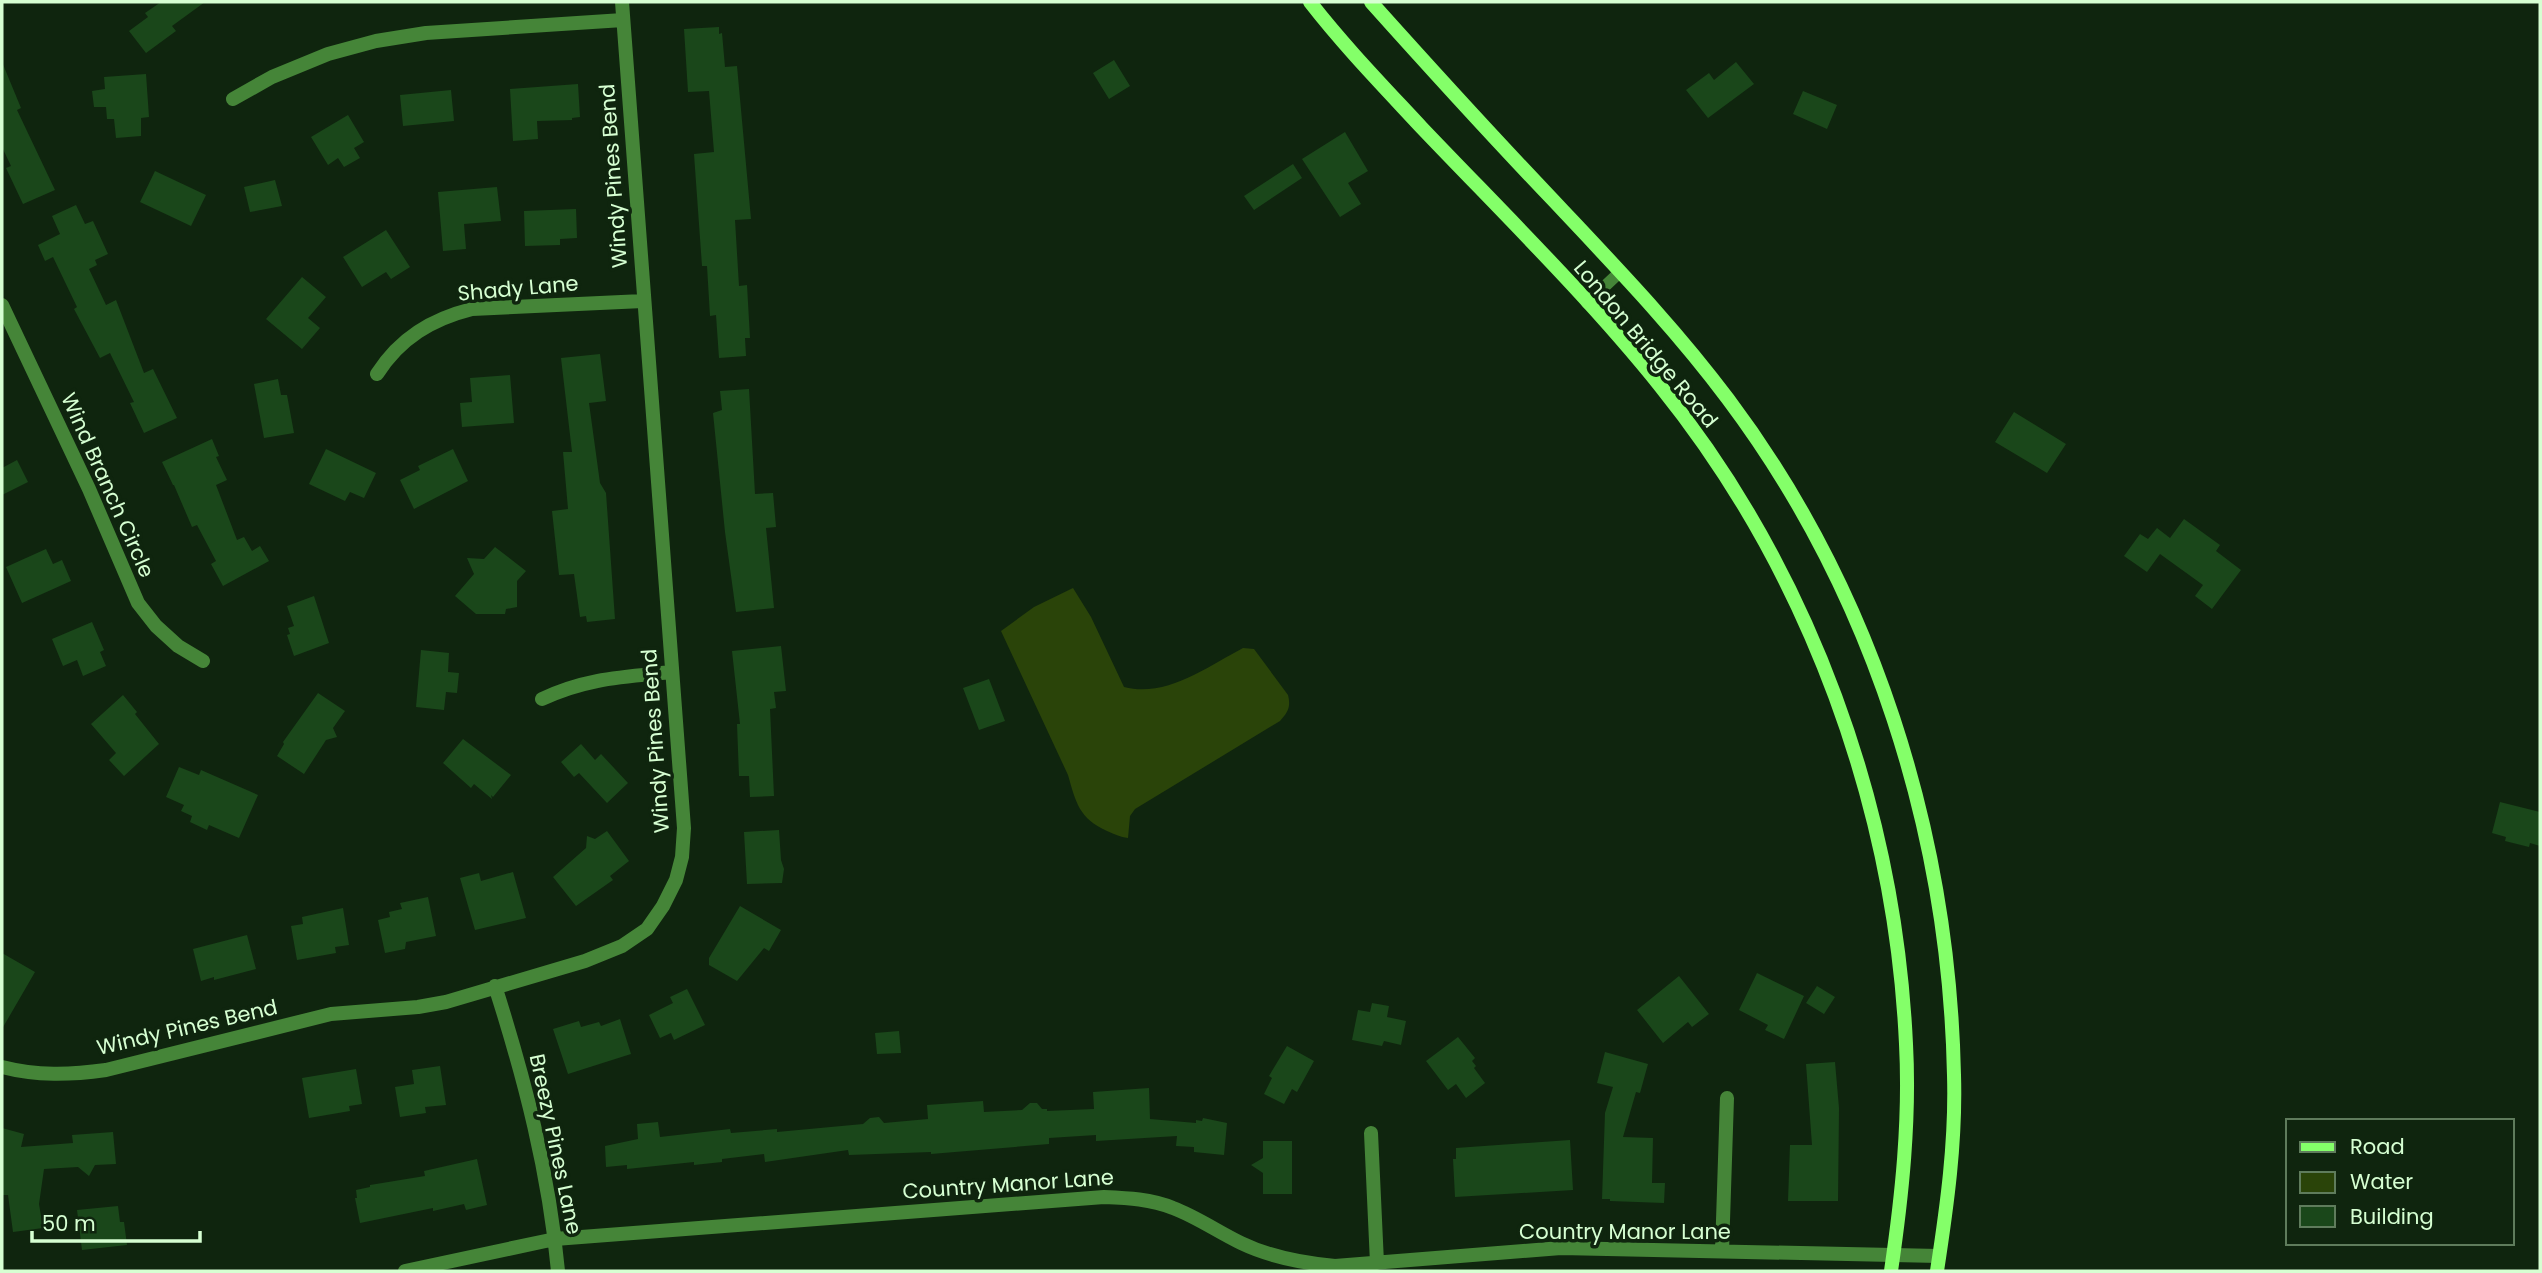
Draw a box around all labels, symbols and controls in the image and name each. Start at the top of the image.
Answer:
street label: Windy Pines Bend [592,83,634,269]
street label: London Bridge Road [1567,254,1725,434]
street label: Shady Lane [456,268,580,308]
street label: Wind Branch Circle [54,388,162,582]
street label: Windy Pines Bend [634,648,676,834]
street label: Windy Pines Bend [94,992,280,1062]
street label: Breezy Pines Lane [523,1051,589,1237]
legend [2286,1119,2514,1245]
text: Road [2350,1132,2405,1161]
street label: Country Manor Lane [901,1162,1115,1206]
text: Water [2350,1167,2413,1196]
scale bar [32,1200,200,1244]
text: Building [2350,1202,2434,1231]
text: 50 m [42,1209,96,1238]
street label: Country Manor Lane [1519,1217,1731,1246]

